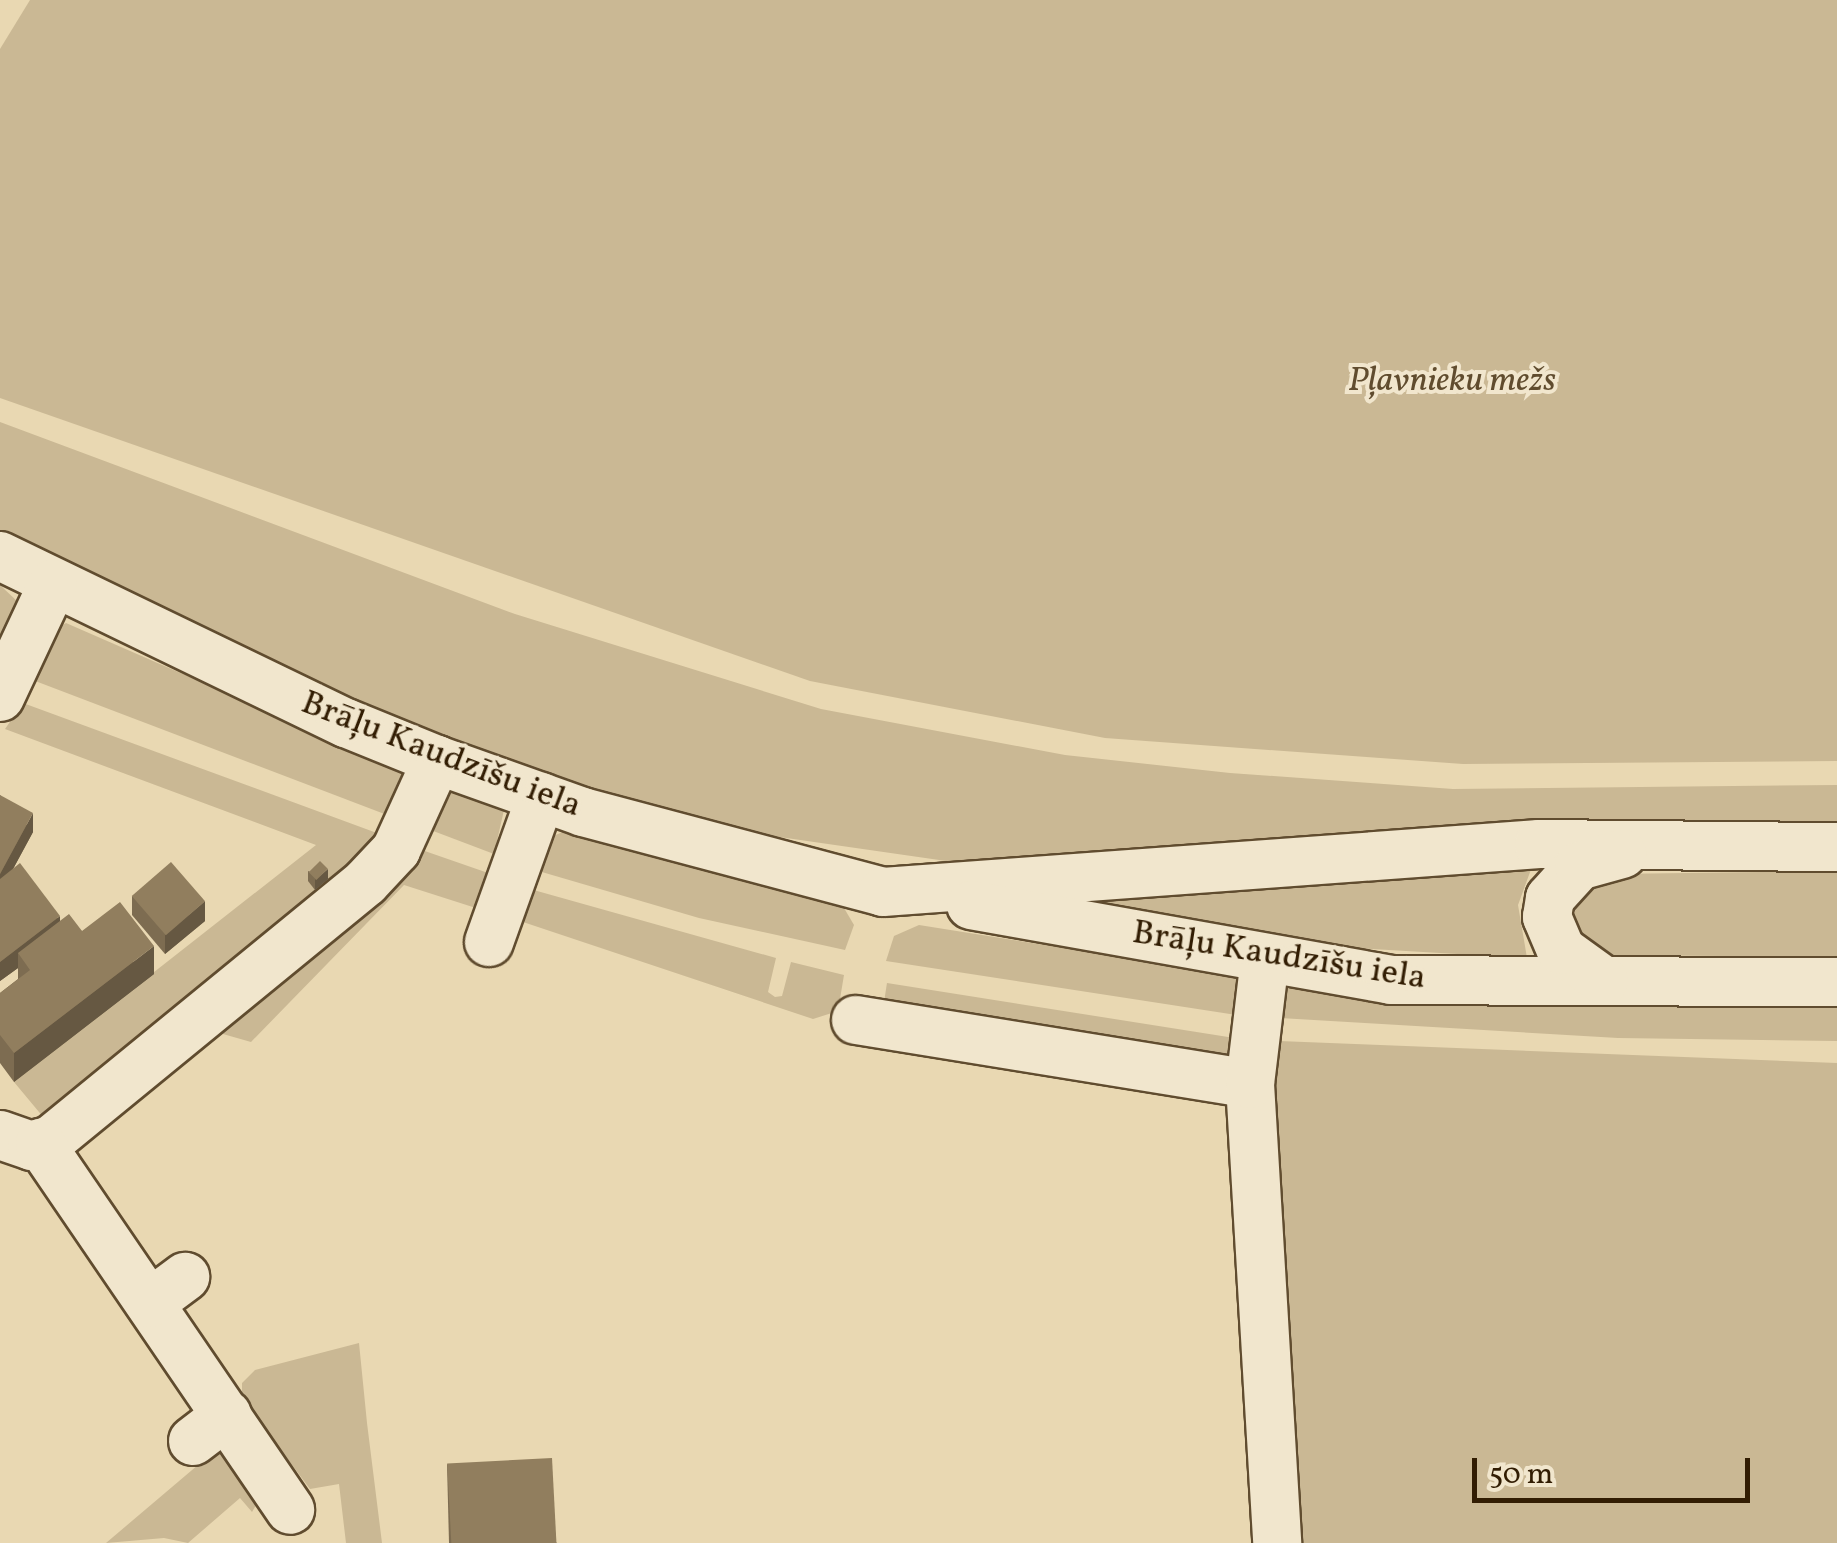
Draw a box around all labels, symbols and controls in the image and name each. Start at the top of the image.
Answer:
park label: Pļavnieku mežs [1348,360,1556,402]
street label: Brāļu Kaudzīšu iela [295,682,587,828]
street label: Brāļu Kaudzīšu iela [1129,912,1429,1000]
scale bar [1477,1438,1754,1500]
text: 50 m [1489,1454,1553,1496]

